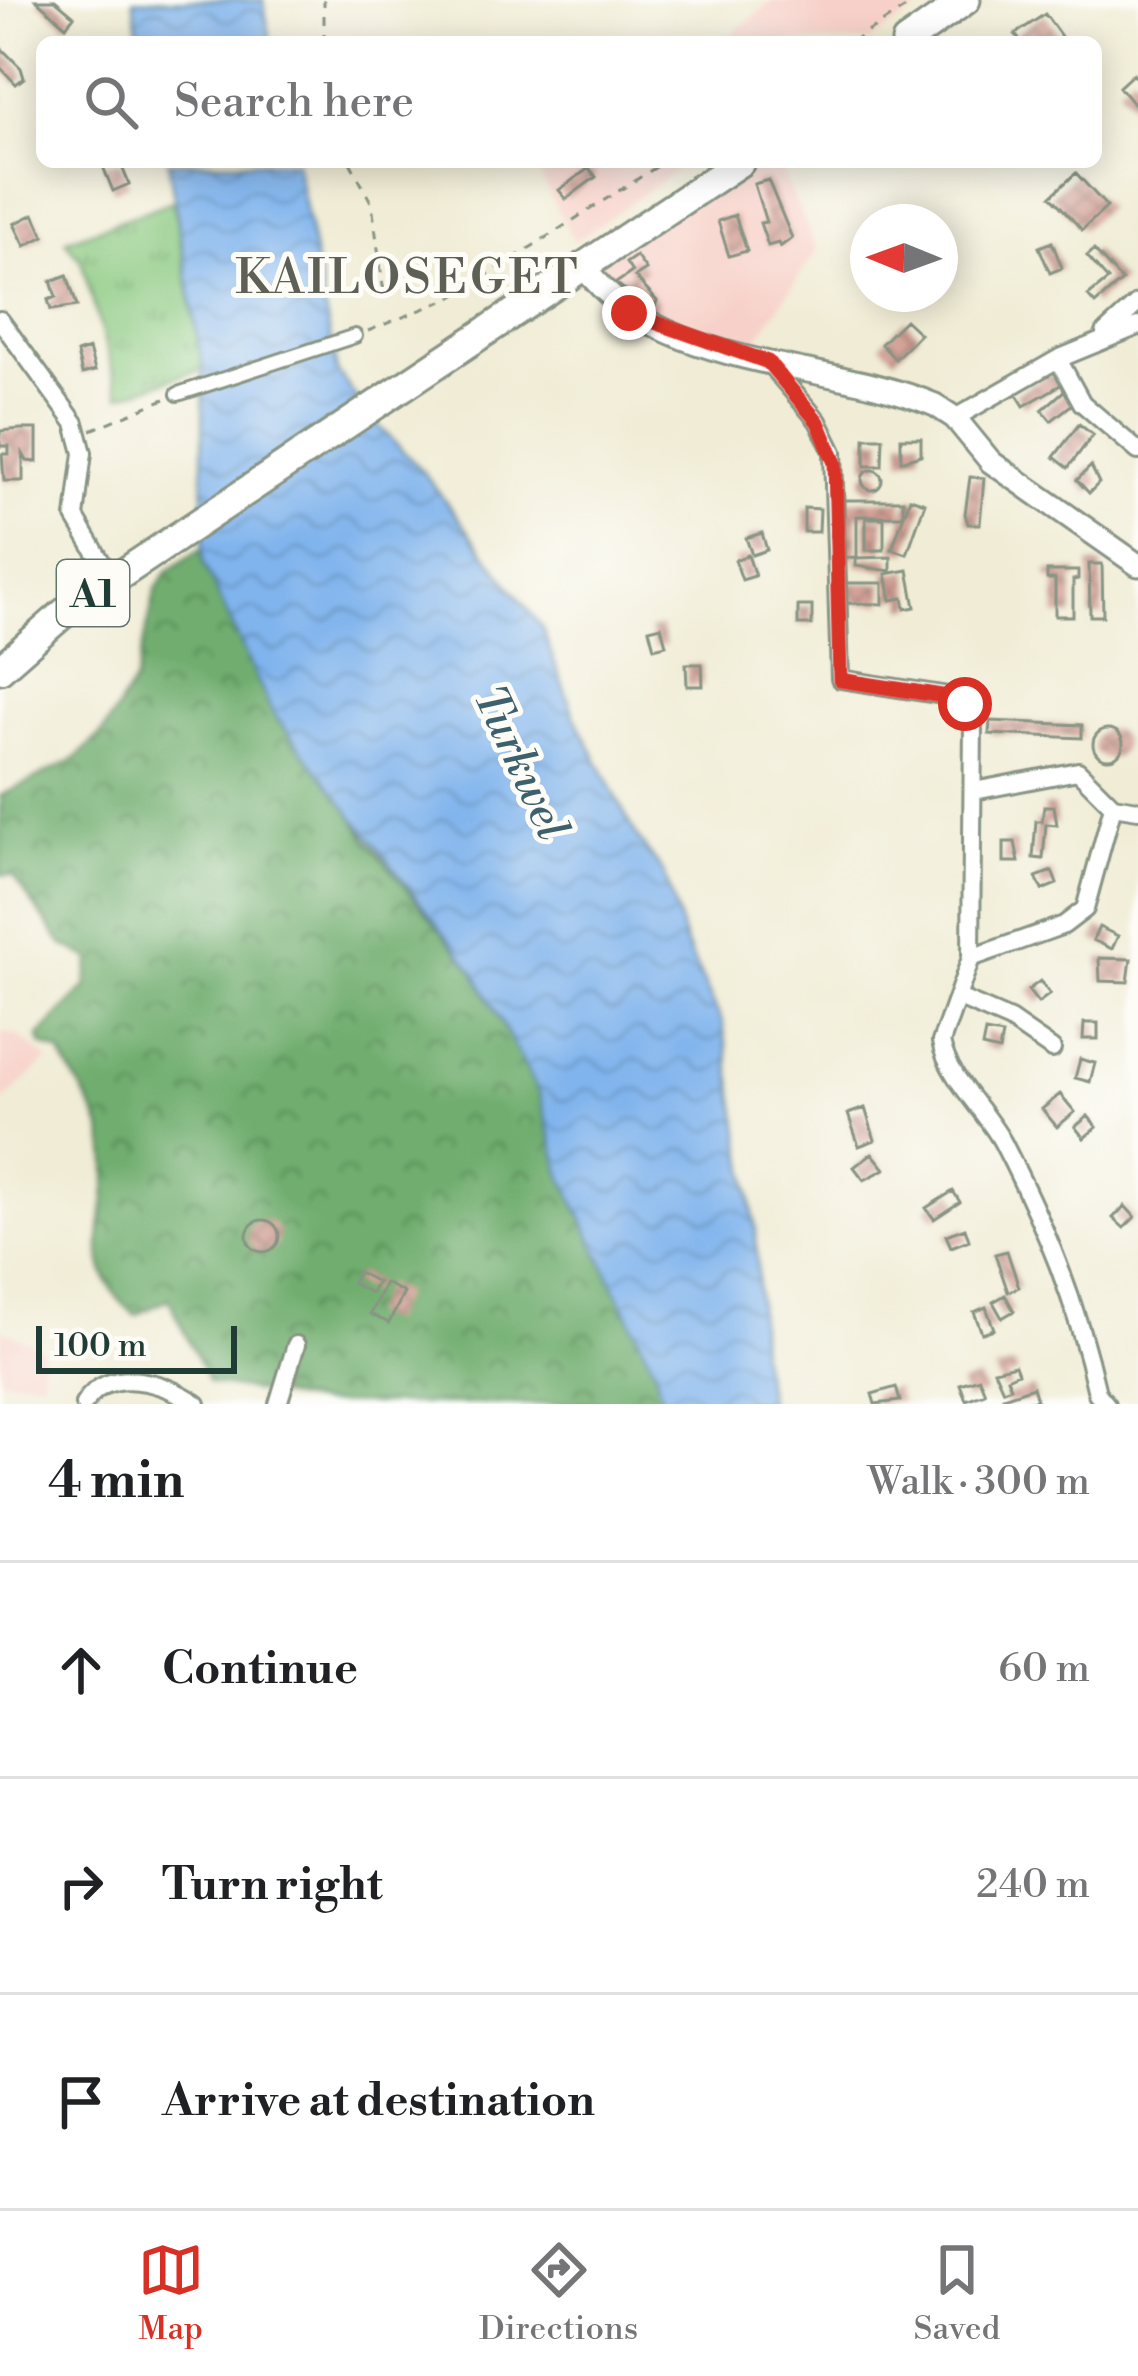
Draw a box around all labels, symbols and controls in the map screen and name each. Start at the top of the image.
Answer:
search box [36,36,1102,168]
icon: search [78,69,144,135]
text: Search here [174,74,414,131]
north arrow [850,204,958,312]
district label: KAILOSEGET [235,249,581,309]
route end [602,286,656,340]
road number: A1 [57,560,129,626]
water label: Turkwel [459,677,580,850]
route start [938,677,992,731]
scale bar [36,1320,237,1373]
text: 100 m [54,1326,147,1367]
text: 4 min [48,1450,184,1514]
text: Walk · 300 m [868,1458,1090,1507]
icon: ahead [48,1637,114,1703]
text: Continue [162,1641,358,1698]
text: 60 m [998,1645,1090,1694]
icon: right [48,1853,114,1919]
text: Turn right [162,1857,383,1914]
text: 240 m [976,1861,1090,1910]
icon: arrive [48,2069,114,2135]
text: Arrive at destination [162,2073,595,2130]
tab: Map [138,2237,204,2350]
tab: Directions [479,2237,638,2350]
tab: Saved [914,2237,1000,2350]

